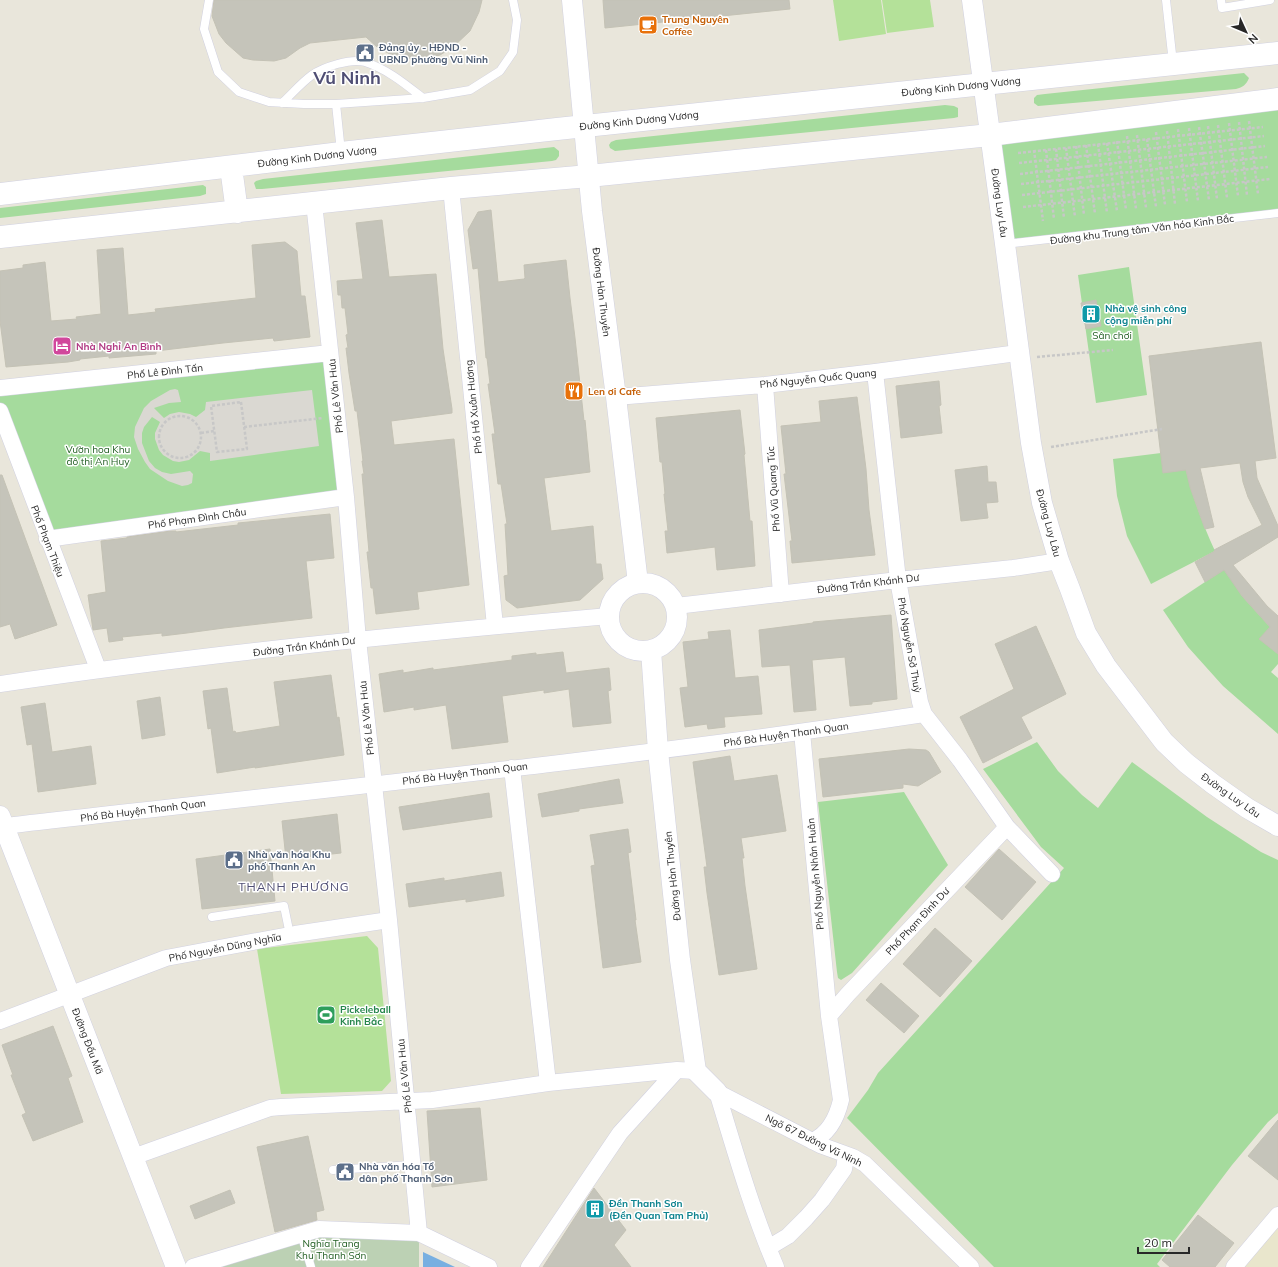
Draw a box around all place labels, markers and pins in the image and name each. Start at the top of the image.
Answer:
place label: Trung Nguyên Coffee [662,13,729,38]
cafe icon: Trung Nguyên Coffee [637,14,659,36]
place label: Đảng ủy - HĐND - UBND phường Vũ Ninh [378,41,488,66]
public building icon: Đảng ủy - HĐND - UBND phường Vũ Ninh [354,42,376,64]
place label: Nhà vệ sinh công cộng miễn phí [1105,302,1187,327]
building icon: Nhà vệ sinh công cộng miễn phí [1080,303,1102,325]
hotel icon: Nhà Nghỉ An Bình [51,335,73,357]
place label: Nhà Nghỉ An Bình [76,340,162,353]
restaurant icon: Len ơi Cafe [563,380,585,402]
place label: Len ơi Cafe [588,385,641,398]
place label: Nhà văn hóa Khu phố Thanh An [248,848,331,873]
public building icon: Nhà văn hóa Khu phố Thanh An [223,849,245,871]
place label: Pickeleball Kinh Bắc [340,1003,391,1028]
sports icon: Pickeleball Kinh Bắc [315,1004,337,1026]
place label: Nhà văn hóa Tổ dân phố Thanh Sơn [359,1160,453,1185]
public building icon: Nhà văn hóa Tổ dân phố Thanh Sơn [334,1161,356,1183]
place label: Đền Thanh Sơn (Đền Quan Tam Phủ) [608,1197,709,1222]
building icon: Đền Thanh Sơn (Đền Quan Tam Phủ) [584,1198,606,1220]

